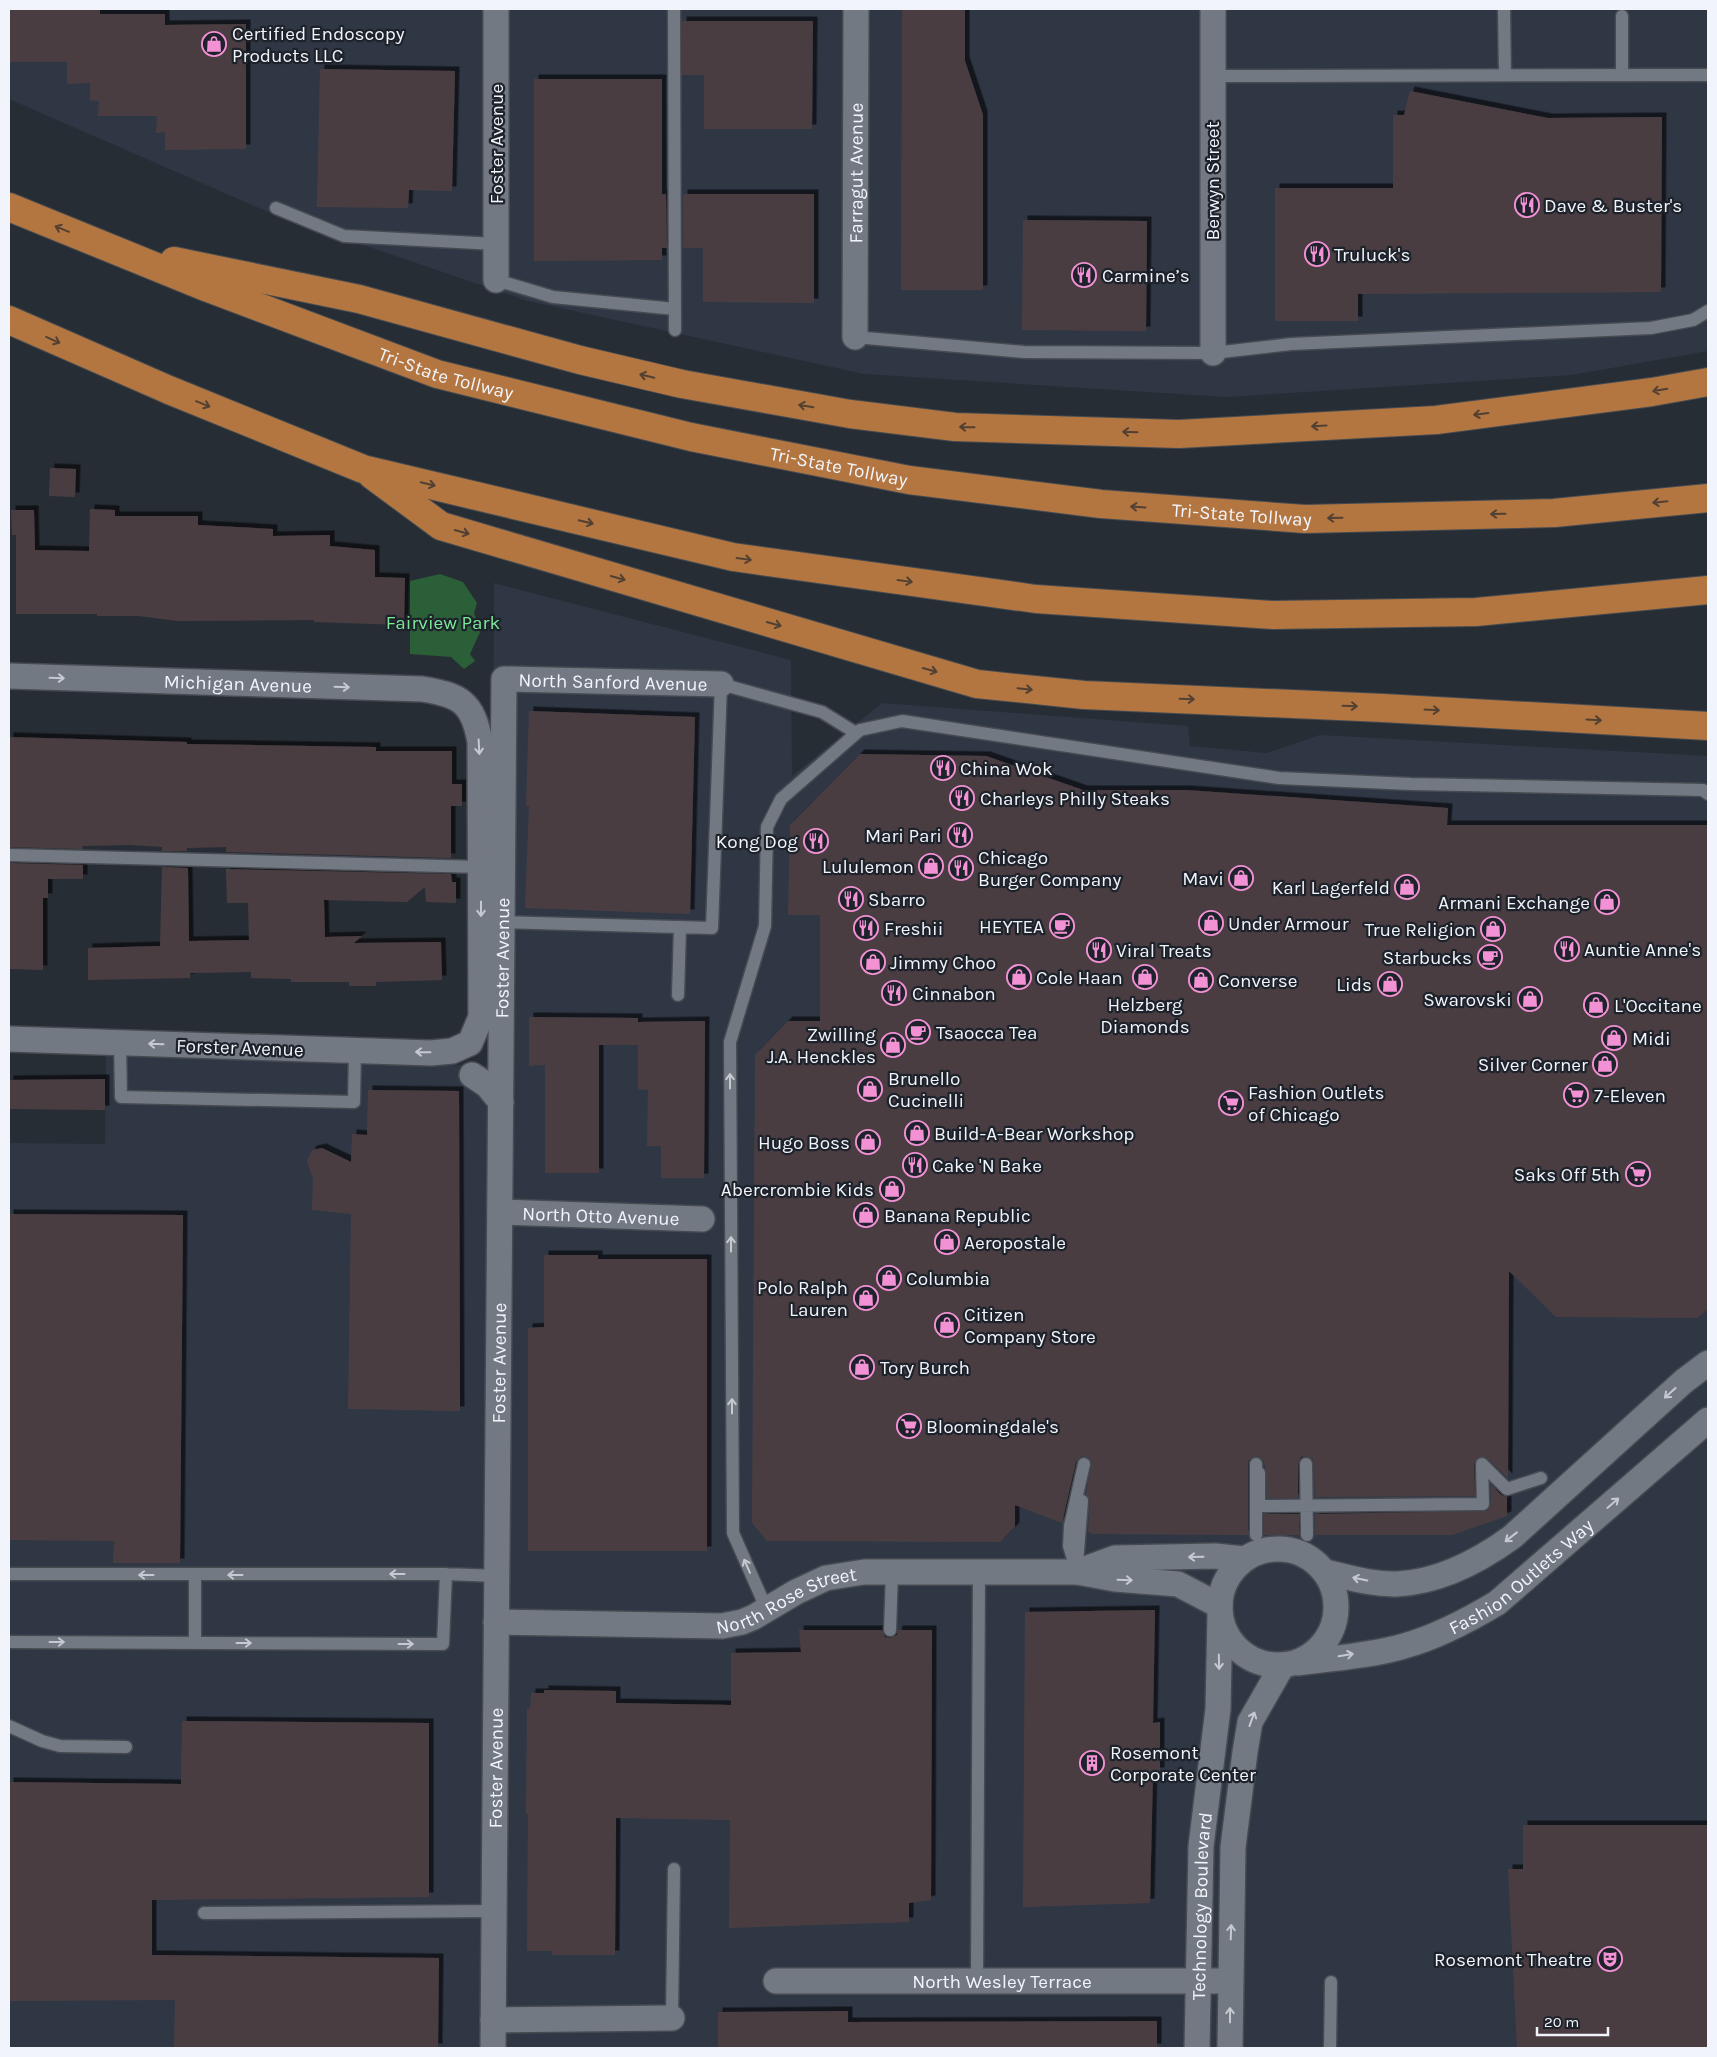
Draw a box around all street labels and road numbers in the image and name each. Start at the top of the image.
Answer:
street label: Foster Avenue [486,84,508,204]
street label: Farragut Avenue [845,103,868,243]
street label: Berwyn Street [1202,121,1224,241]
street label: Tri-State Tollway [375,343,516,405]
street label: Tri-State Tollway [768,443,910,492]
street label: Tri-State Tollway [1171,499,1312,531]
street label: North Sanford Avenue [518,669,708,696]
street label: Michigan Avenue [163,671,312,698]
street label: Foster Avenue [491,898,514,1018]
street label: Forster Avenue [176,1035,304,1061]
street label: North Otto Avenue [522,1203,680,1230]
street label: Foster Avenue [488,1303,511,1423]
street label: Fashion Outlets Way [1445,1515,1598,1640]
street label: North Rose Street [714,1563,858,1639]
street label: Foster Avenue [485,1708,508,1828]
street label: Technology Boulevard [1188,1811,1217,2000]
street label: North Wesley Terrace [912,1971,1092,1993]

